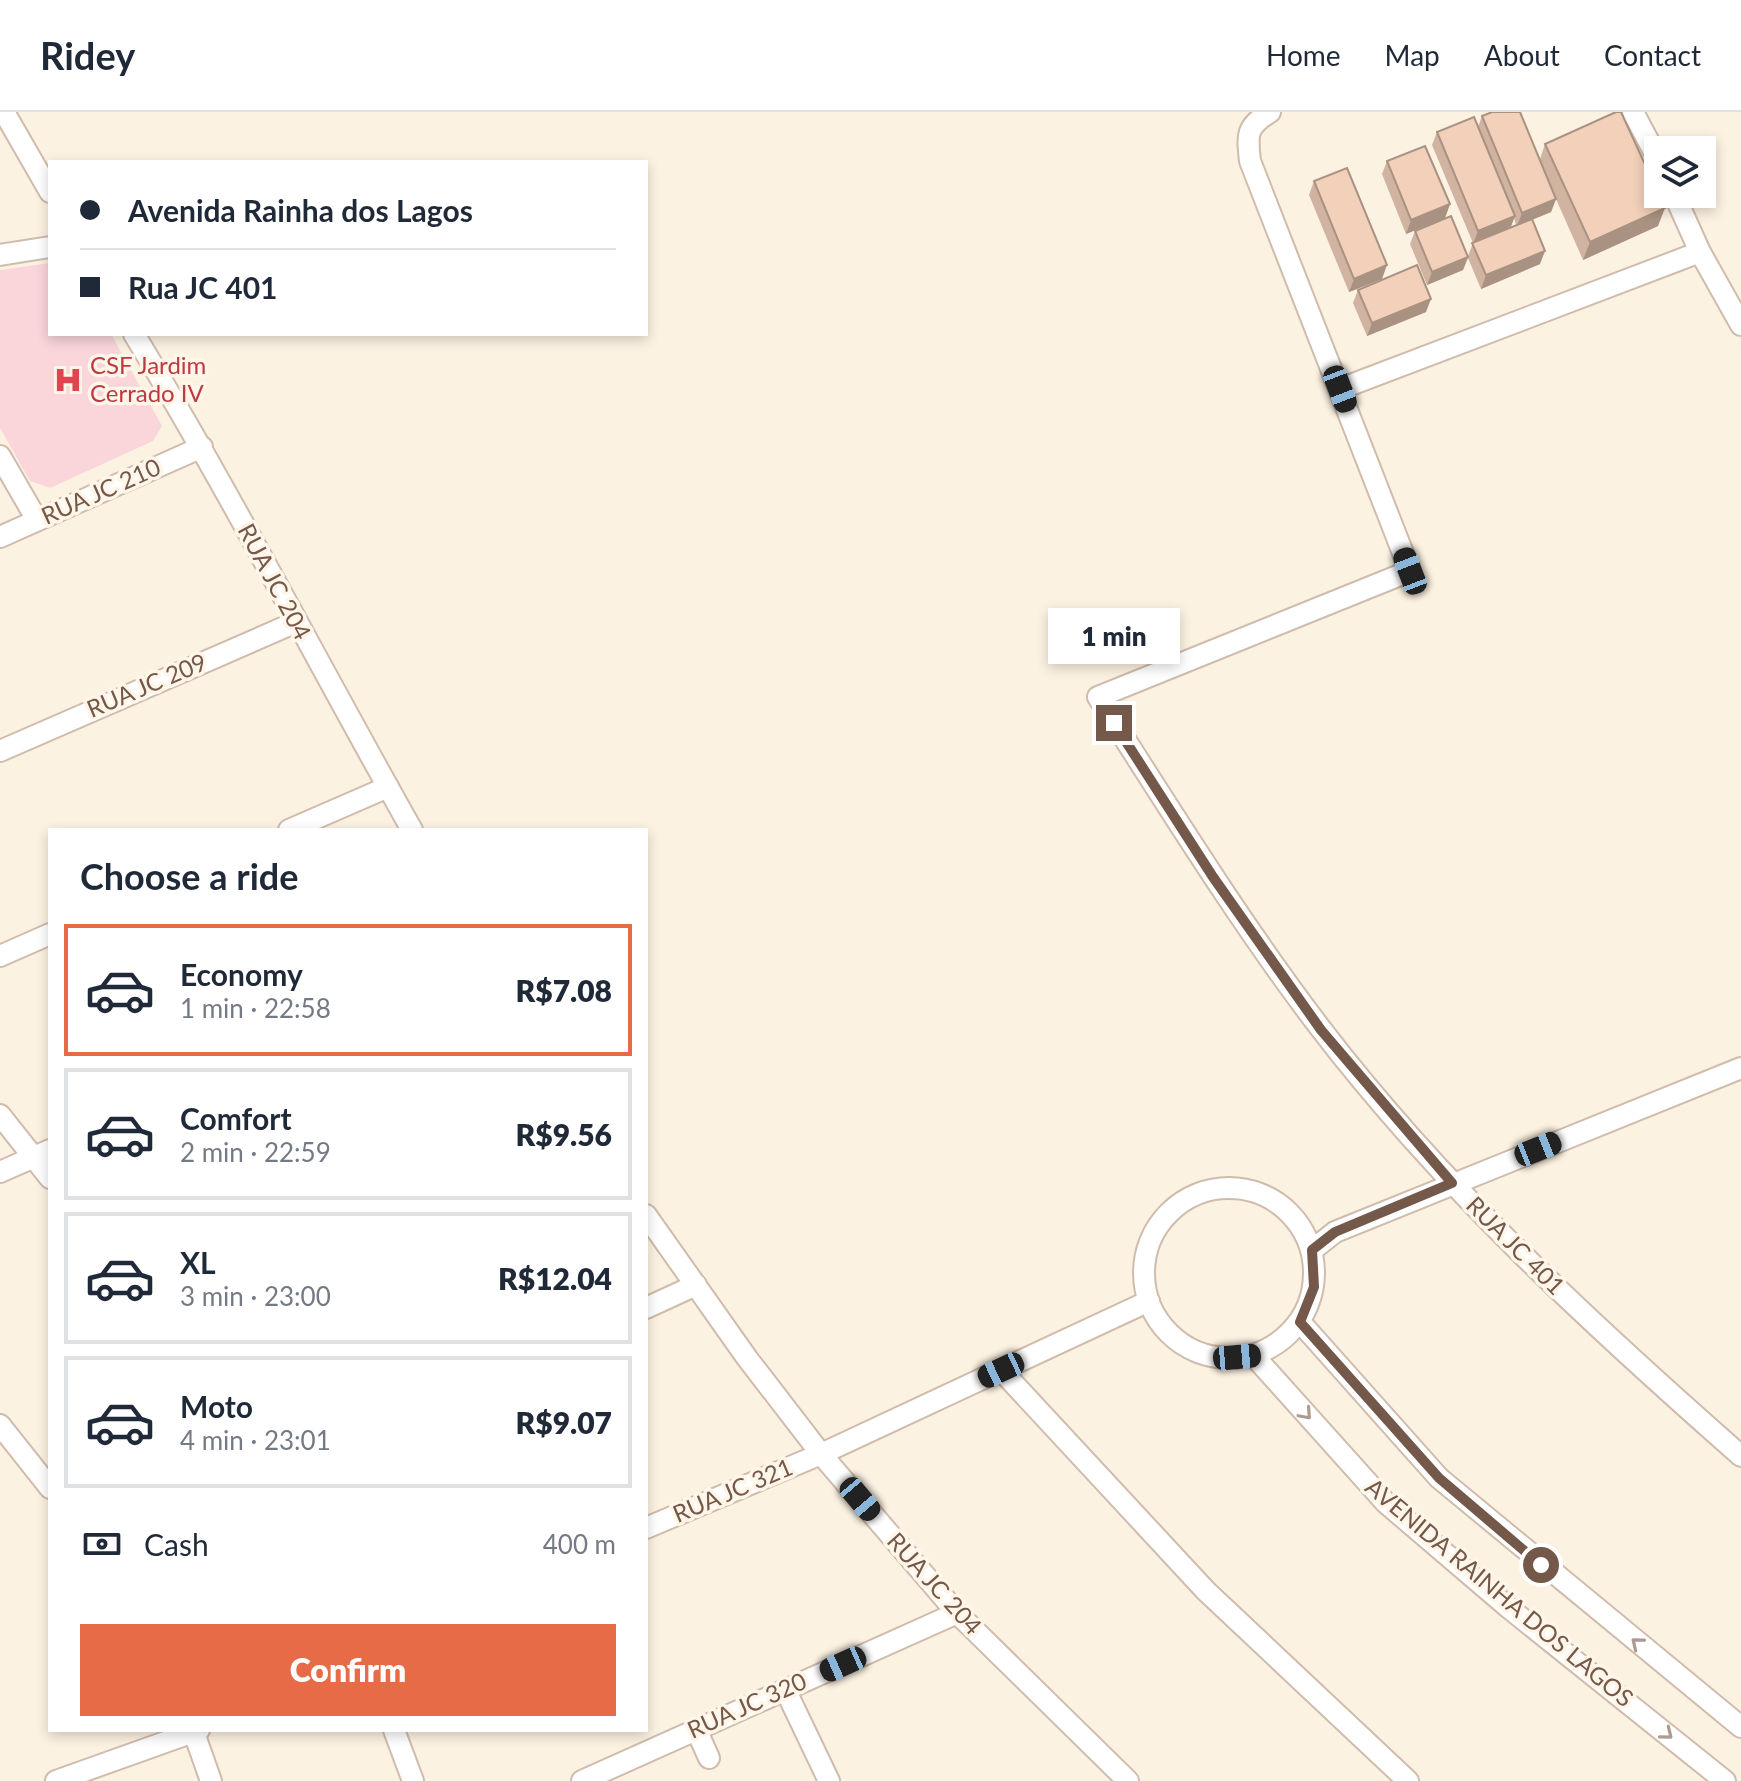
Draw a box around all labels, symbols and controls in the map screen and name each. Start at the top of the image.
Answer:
text: Ridey [40,32,135,78]
text: Home [1266,38,1341,72]
text: Map [1385,38,1440,72]
text: About [1484,38,1560,72]
text: Contact [1604,38,1701,72]
map controls [1644,136,1716,208]
button: layers [1644,136,1716,208]
text: Avenida Rainha dos Lagos [128,192,473,228]
text: Rua JC 401 [128,269,278,305]
place label: CSF Jardim Cerrado IV [90,350,206,407]
car [1320,362,1360,416]
hospital icon: CSF Jardim Cerrado IV [53,365,83,395]
street label: RUA JC 210 [36,451,164,530]
street label: RUA JC 204 [233,518,318,644]
car [1390,544,1430,598]
callout: 1 min [1048,607,1180,663]
text: 1 min [1082,620,1146,652]
street label: RUA JC 209 [82,646,211,723]
route end [1096,705,1132,741]
text: Choose a ride [80,854,299,898]
icon: car [84,954,156,1026]
text: Economy [180,956,303,992]
text: R$7.08 [516,972,612,1008]
text: 1 min · 22:58 [180,992,331,1024]
icon: car [84,1098,156,1170]
text: Comfort [180,1100,292,1136]
text: R$9.56 [516,1116,612,1152]
car [1511,1129,1565,1169]
text: 2 min · 22:59 [180,1136,331,1168]
street label: RUA JC 401 [1461,1190,1571,1300]
icon: car [84,1242,156,1314]
text: XL [180,1244,216,1280]
text: R$12.04 [498,1260,612,1296]
text: 3 min · 23:00 [180,1280,331,1312]
car [1212,1343,1262,1371]
car [974,1349,1028,1391]
icon: car [84,1386,156,1458]
text: Moto [180,1388,253,1424]
text: R$9.07 [516,1404,612,1440]
one-way arrow [1296,1404,1311,1419]
text: 4 min · 23:01 [180,1424,331,1456]
street label: RUA JC 321 [668,1451,797,1528]
street label: AVENIDA RAINHA DOS LAGOS [1360,1471,1640,1712]
car [835,1473,885,1525]
icon: cash [80,1522,124,1566]
text: Cash [144,1526,209,1562]
street label: RUA JC 204 [882,1526,988,1640]
text: 400 m [543,1528,616,1560]
route start [1523,1547,1559,1583]
button: Confirm [80,1624,616,1716]
one-way arrow [1631,1638,1646,1653]
car [816,1643,870,1685]
street label: RUA JC 320 [682,1665,810,1744]
one-way arrow [1658,1725,1673,1739]

